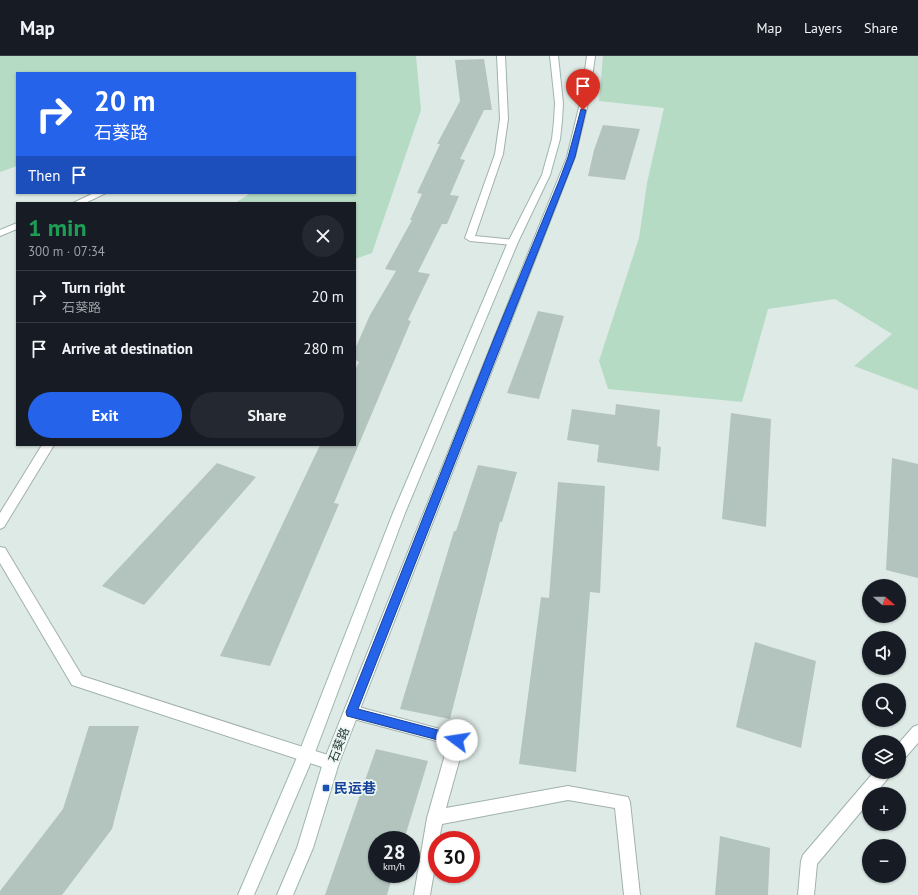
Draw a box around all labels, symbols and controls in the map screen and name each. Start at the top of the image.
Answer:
text: Map [20,16,55,40]
text: Map [756,19,782,37]
text: Layers [804,19,842,37]
text: Share [864,19,898,37]
pin [566,69,600,110]
icon: arrive [572,75,594,97]
text: 20 m [94,82,155,119]
icon: right [28,88,80,140]
text: 石葵路 [94,121,148,144]
icon: arrive [68,164,90,186]
text: Then [28,166,60,185]
text: 1 min [28,212,87,243]
button: close [302,215,344,257]
text: 300 m · 07:34 [28,243,105,260]
text: Turn right [62,278,125,297]
icon: right [28,286,50,308]
text: 20 m [311,287,344,306]
text: 石葵路 [62,299,101,316]
icon: arrive [28,338,50,360]
text: Arrive at destination [62,339,193,358]
text: 280 m [303,339,344,358]
button: Exit [28,392,182,438]
button: Share [190,392,344,438]
north arrow [862,579,906,623]
map controls [862,579,906,883]
button: sound [862,631,906,675]
button: search [862,683,906,727]
position arrow [436,719,478,761]
street label: 石葵路 [325,725,352,764]
button: layers [862,735,906,779]
place label: 民运巷 [334,779,376,797]
marker: 民运巷 [321,783,331,793]
button: + [862,787,906,831]
speed limit sign: 30 [428,831,480,883]
text: 28 [383,839,405,865]
button: − [862,839,906,883]
text: km/h [383,860,405,873]

